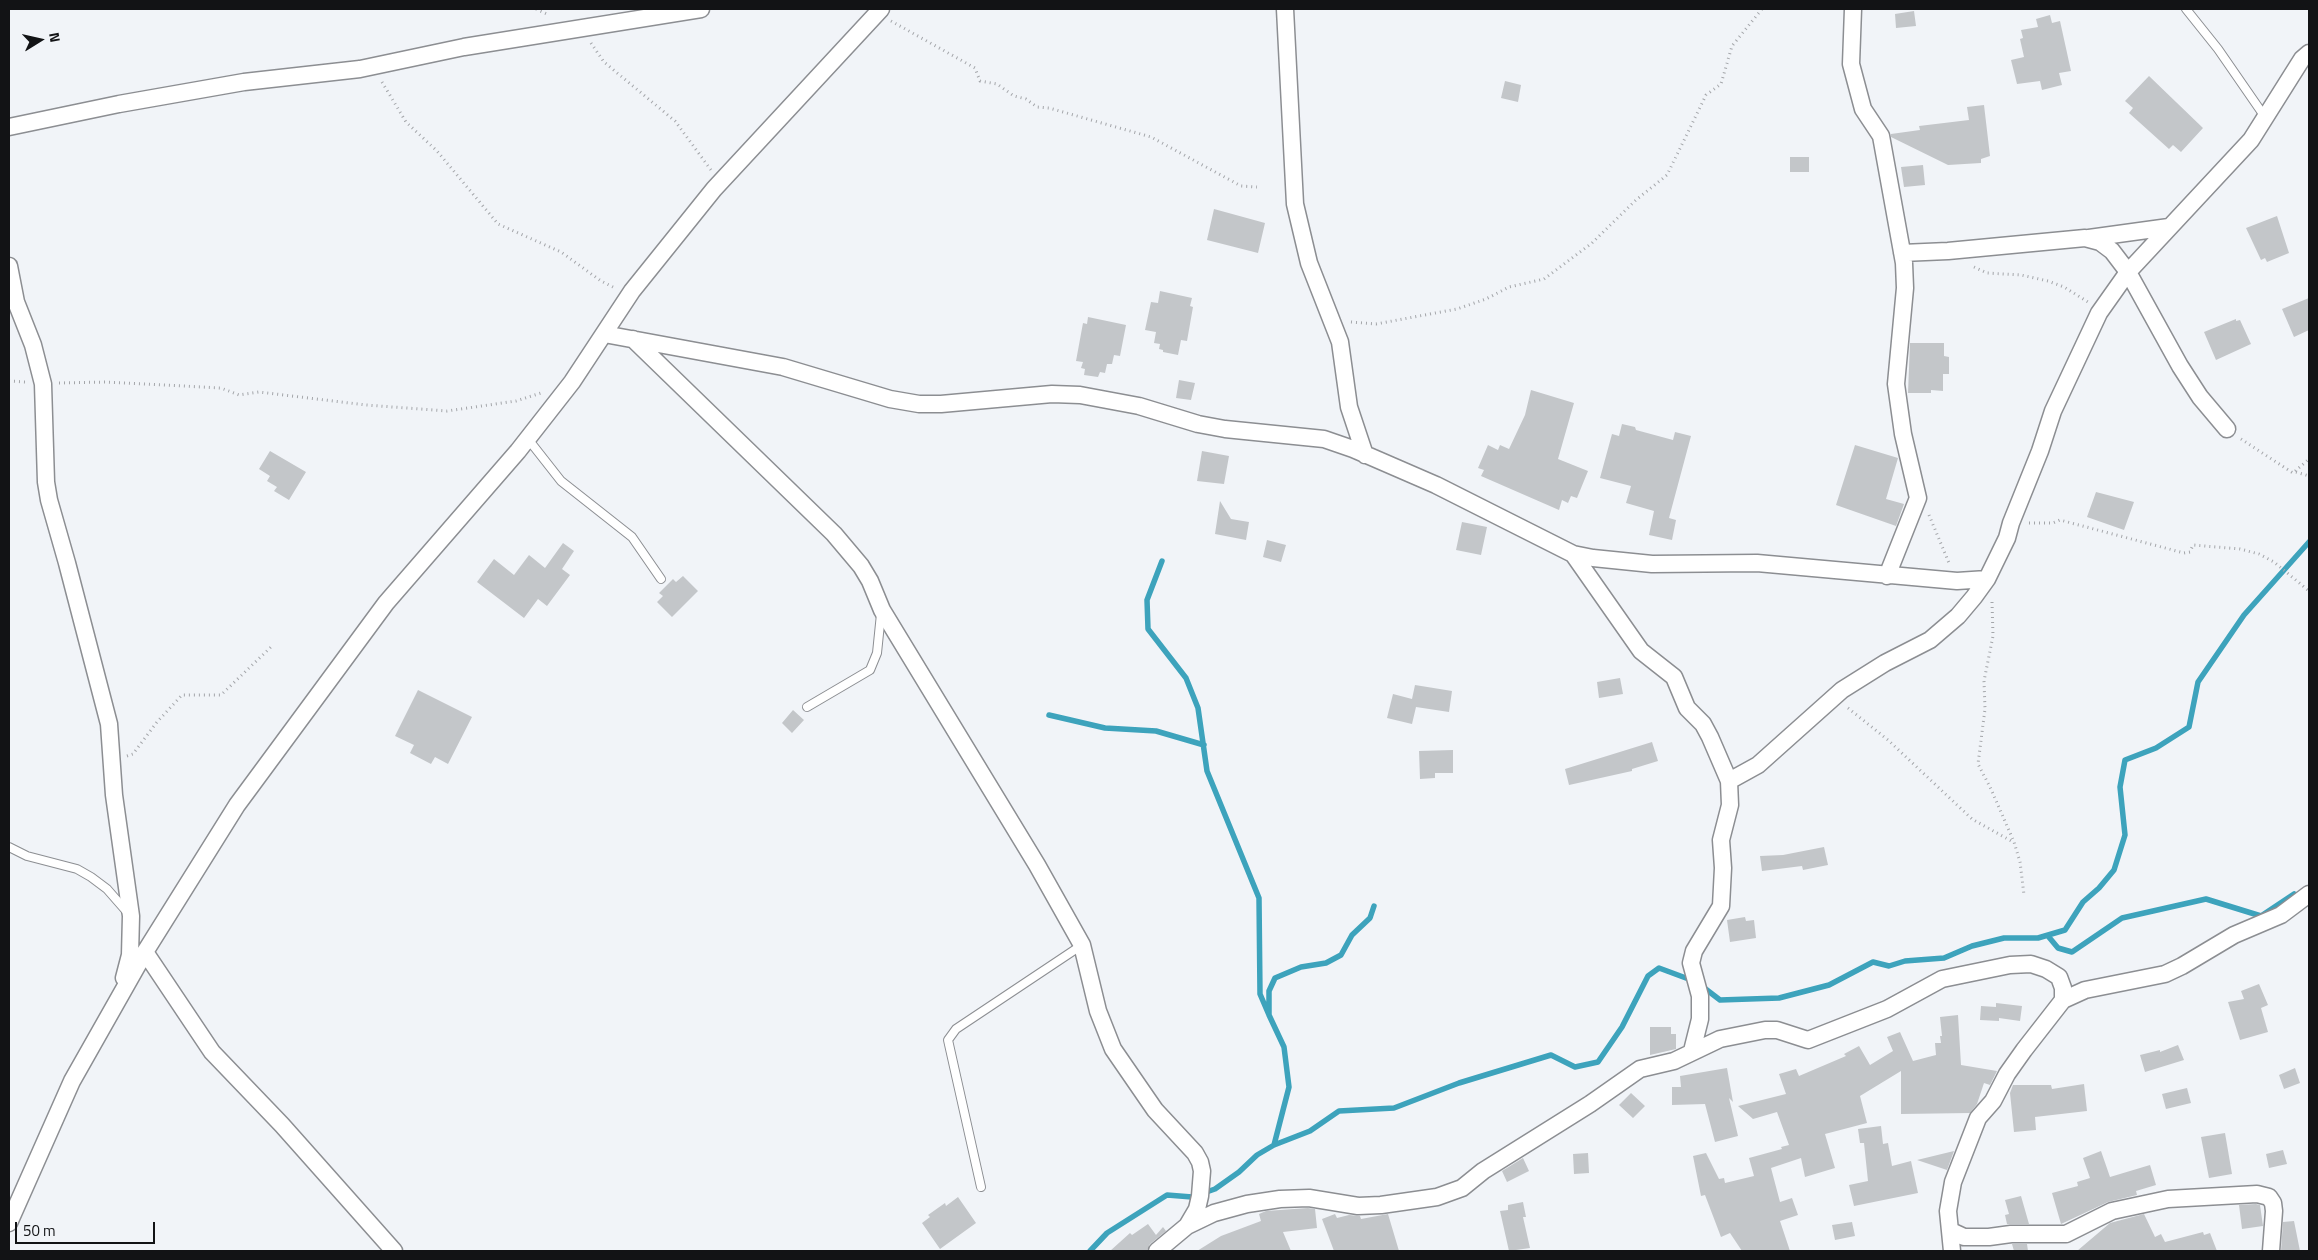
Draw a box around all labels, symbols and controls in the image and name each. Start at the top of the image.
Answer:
north arrow [15,15,65,65]
text: N [44,31,66,44]
scale bar [18,1212,158,1244]
text: 50 m [23,1219,56,1242]

